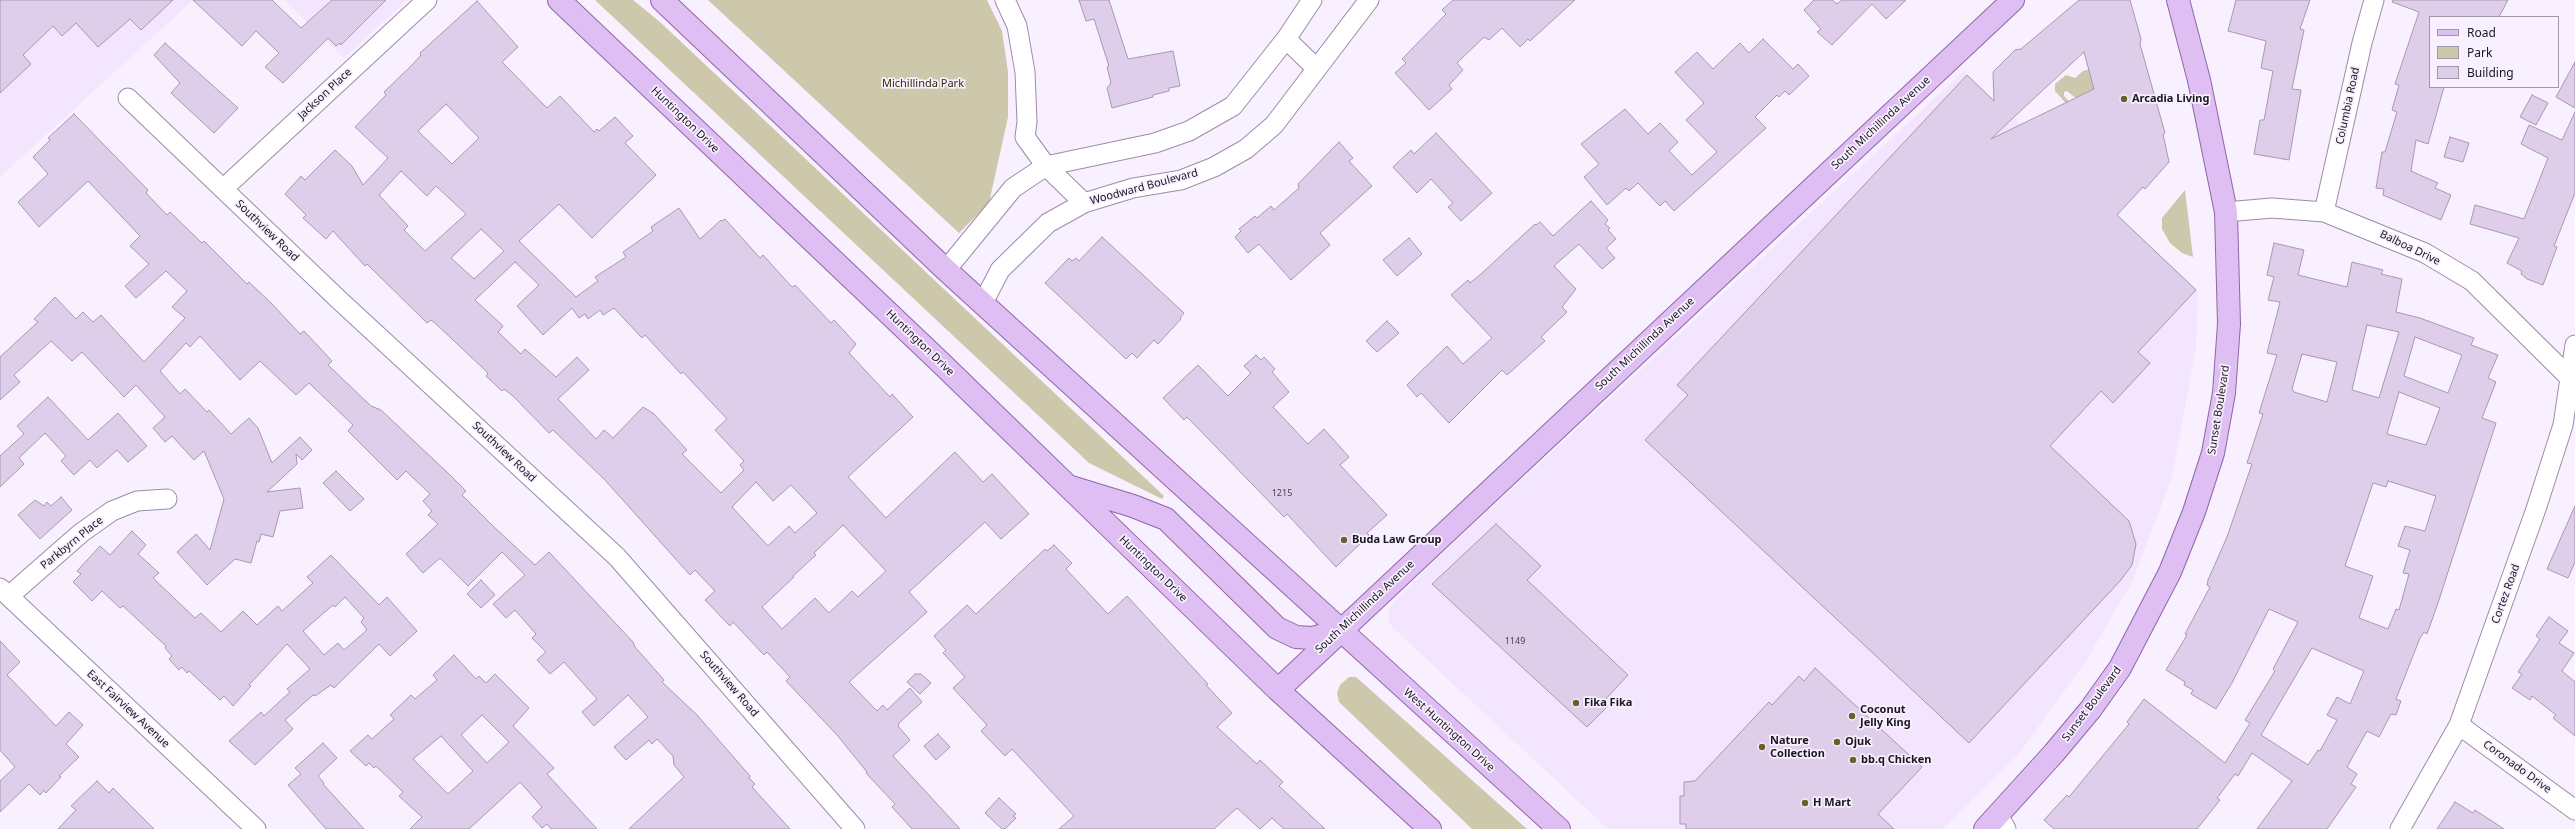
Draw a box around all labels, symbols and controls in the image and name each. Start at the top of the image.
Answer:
legend [2429,16,2559,88]
text: Road [2467,24,2496,41]
text: Park [2467,44,2492,61]
text: Building [2467,64,2514,81]
street label: Jackson Place [295,66,355,122]
street label: Columbia Road [2333,66,2363,146]
street label: South Michillinda Avenue [1829,74,1933,172]
park label: Michillinda Park [882,77,964,91]
street label: Huntington Drive [648,84,722,156]
place label: Arcadia Living [2132,92,2209,106]
marker: Arcadia Living [2119,94,2129,104]
street label: Woodward Boulevard [1089,166,1199,208]
street label: Southview Road [233,198,301,264]
street label: Balboa Drive [2378,228,2442,268]
street label: South Michillinda Avenue [1593,295,1697,393]
street label: Huntington Drive [883,307,957,379]
street label: Sunset Boulevard [2205,364,2233,456]
street label: Southview Road [469,419,539,485]
house number: 1215 [1272,488,1292,498]
street label: Parkbyrn Place [38,514,106,572]
street label: Huntington Drive [1116,533,1190,605]
place label: Buda Law Group [1352,533,1442,547]
marker: Buda Law Group [1339,535,1349,545]
street label: South Michillinda Avenue [1313,558,1417,656]
street label: Cortez Road [2489,562,2523,626]
house number: 1149 [1505,636,1525,646]
street label: Southview Road [697,648,761,720]
street label: Sunset Boulevard [2060,664,2124,744]
street label: East Fairview Avenue [84,667,172,751]
street label: West Huntington Drive [1401,686,1497,774]
place label: Fika Fika [1584,696,1632,710]
marker: Fika Fika [1571,698,1581,708]
place label: Coconut Jelly King [1860,703,1911,729]
marker: Coconut Jelly King [1847,711,1857,721]
place label: Nature Collection [1770,734,1825,760]
place label: Ojuk [1845,735,1871,749]
marker: Ojuk [1832,737,1842,747]
street label: Coronado Drive [2480,738,2554,796]
marker: Nature Collection [1757,742,1767,752]
place label: bb.q Chicken [1861,753,1932,767]
marker: bb.q Chicken [1848,755,1858,765]
place label: H Mart [1813,796,1851,810]
marker: H Mart [1800,798,1810,808]

